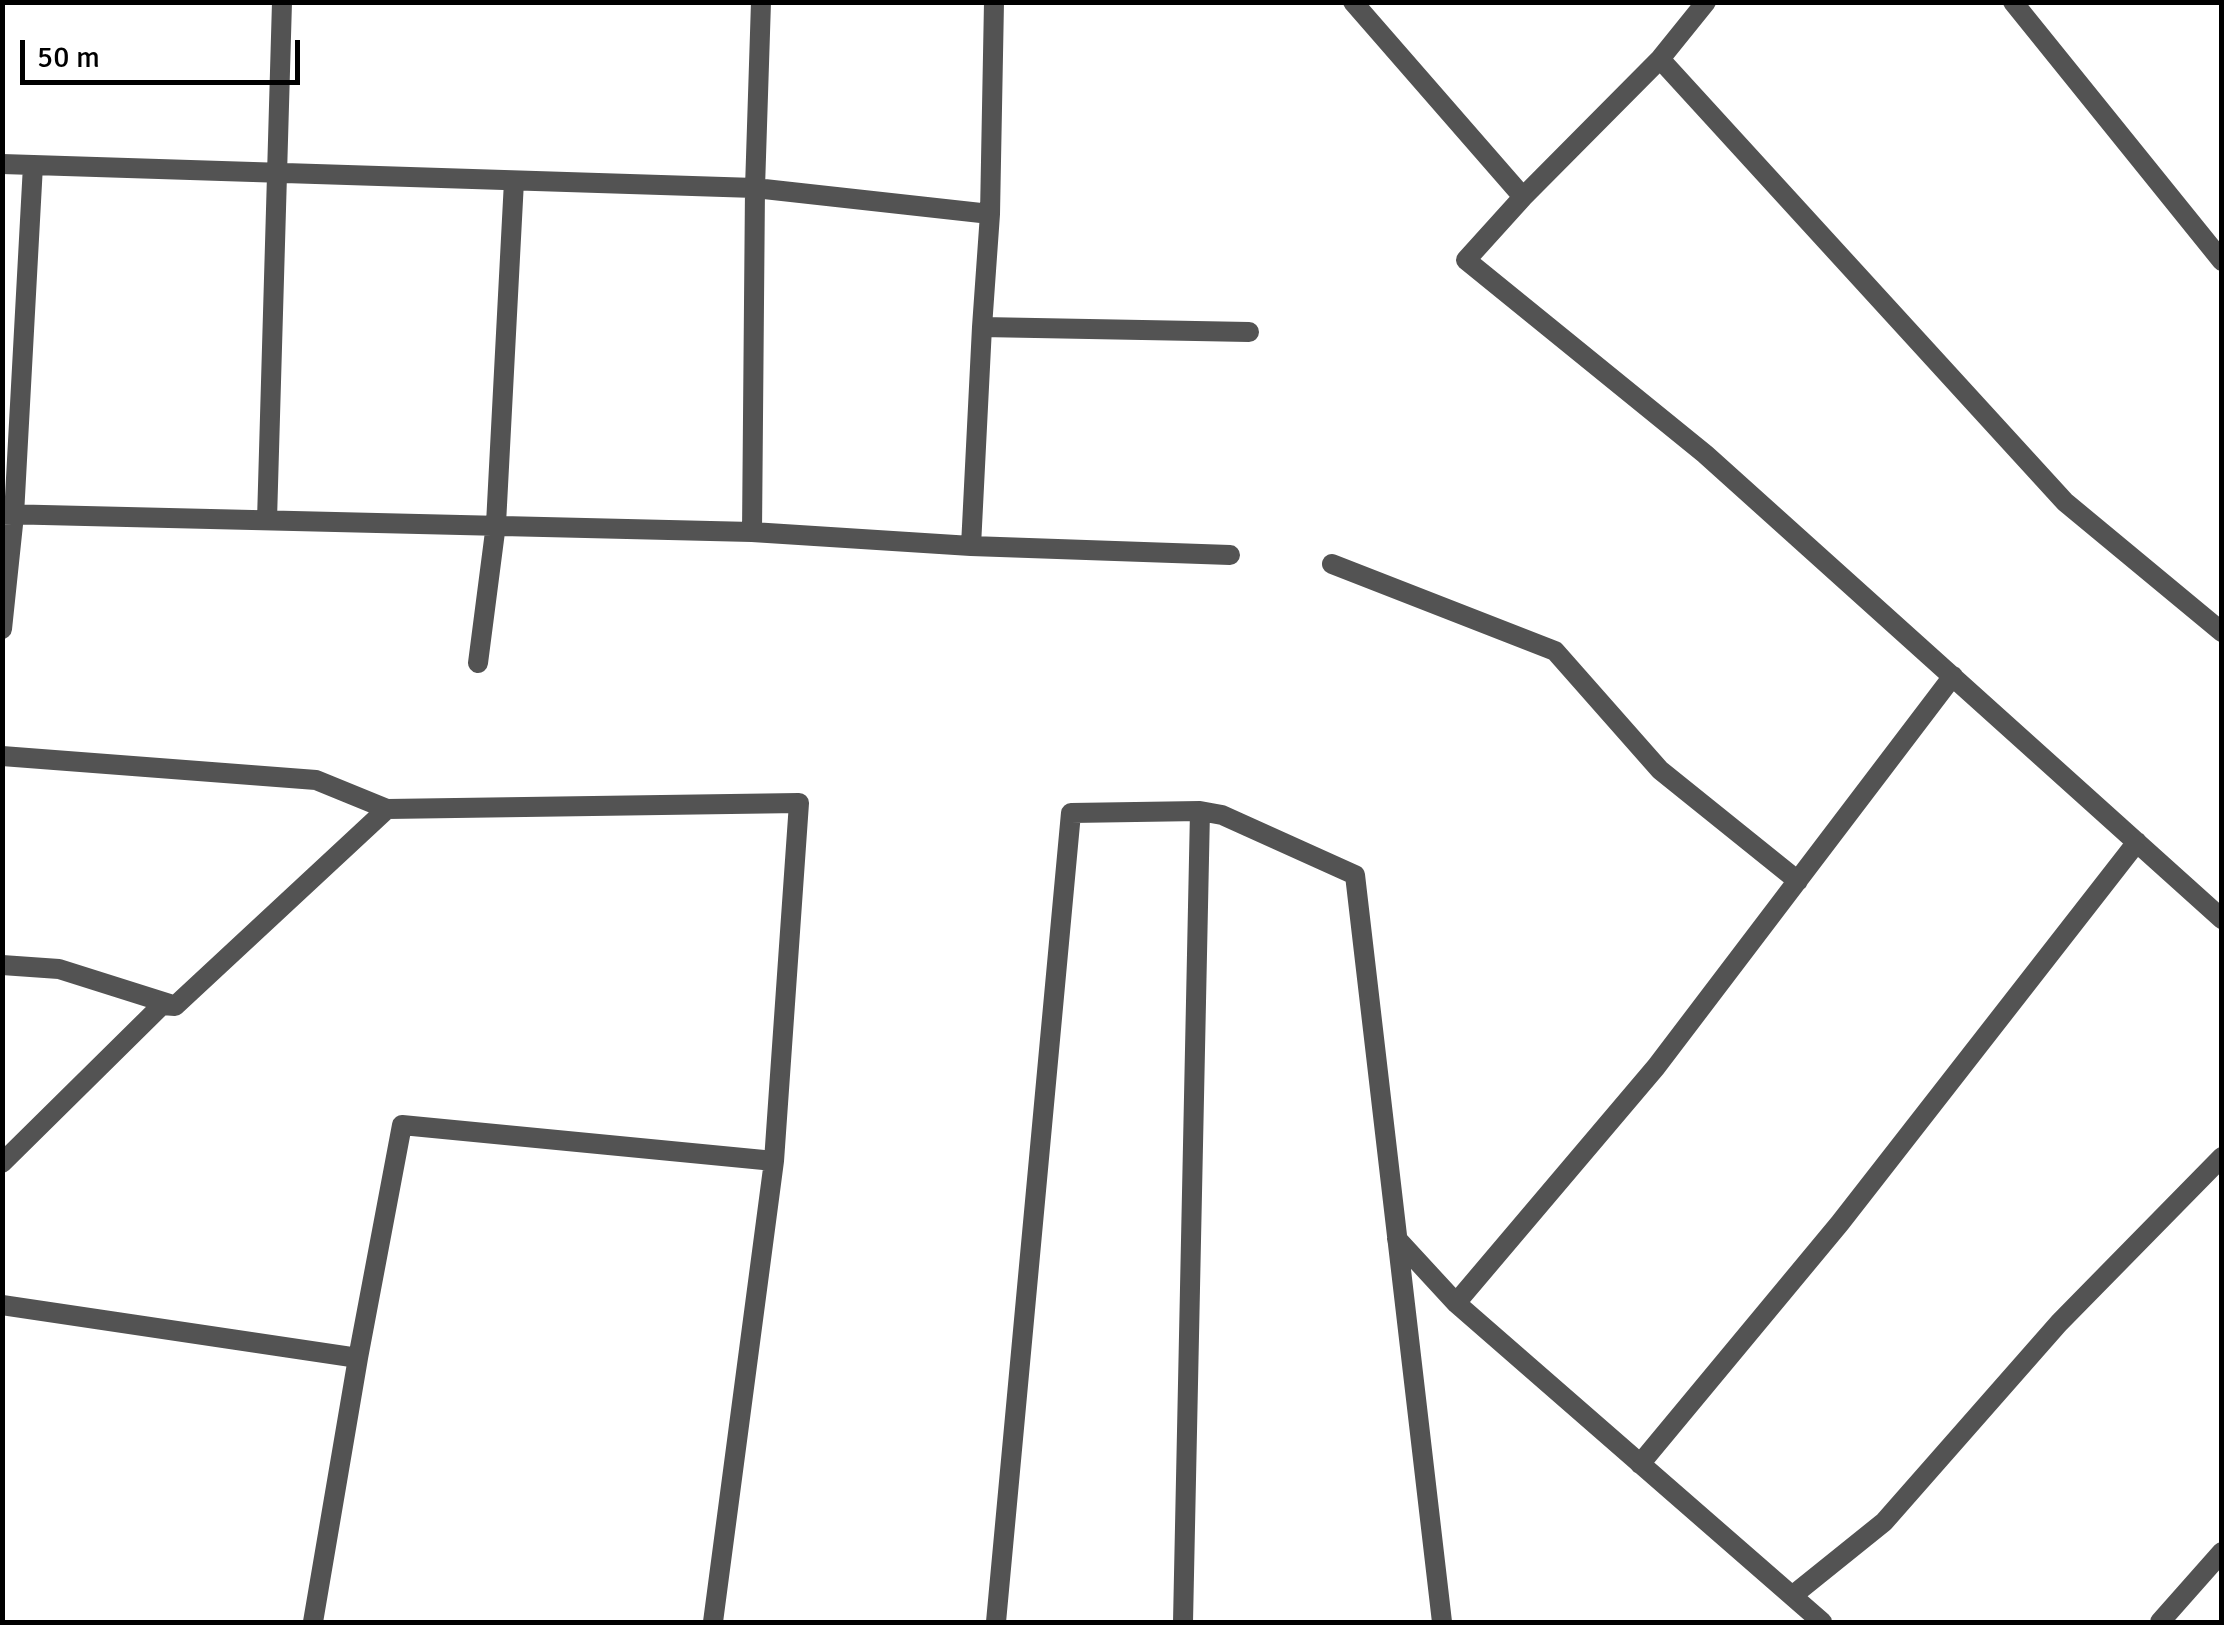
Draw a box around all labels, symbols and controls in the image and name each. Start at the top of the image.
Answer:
scale bar [25,20,305,82]
text: 50 m [37,39,100,76]

